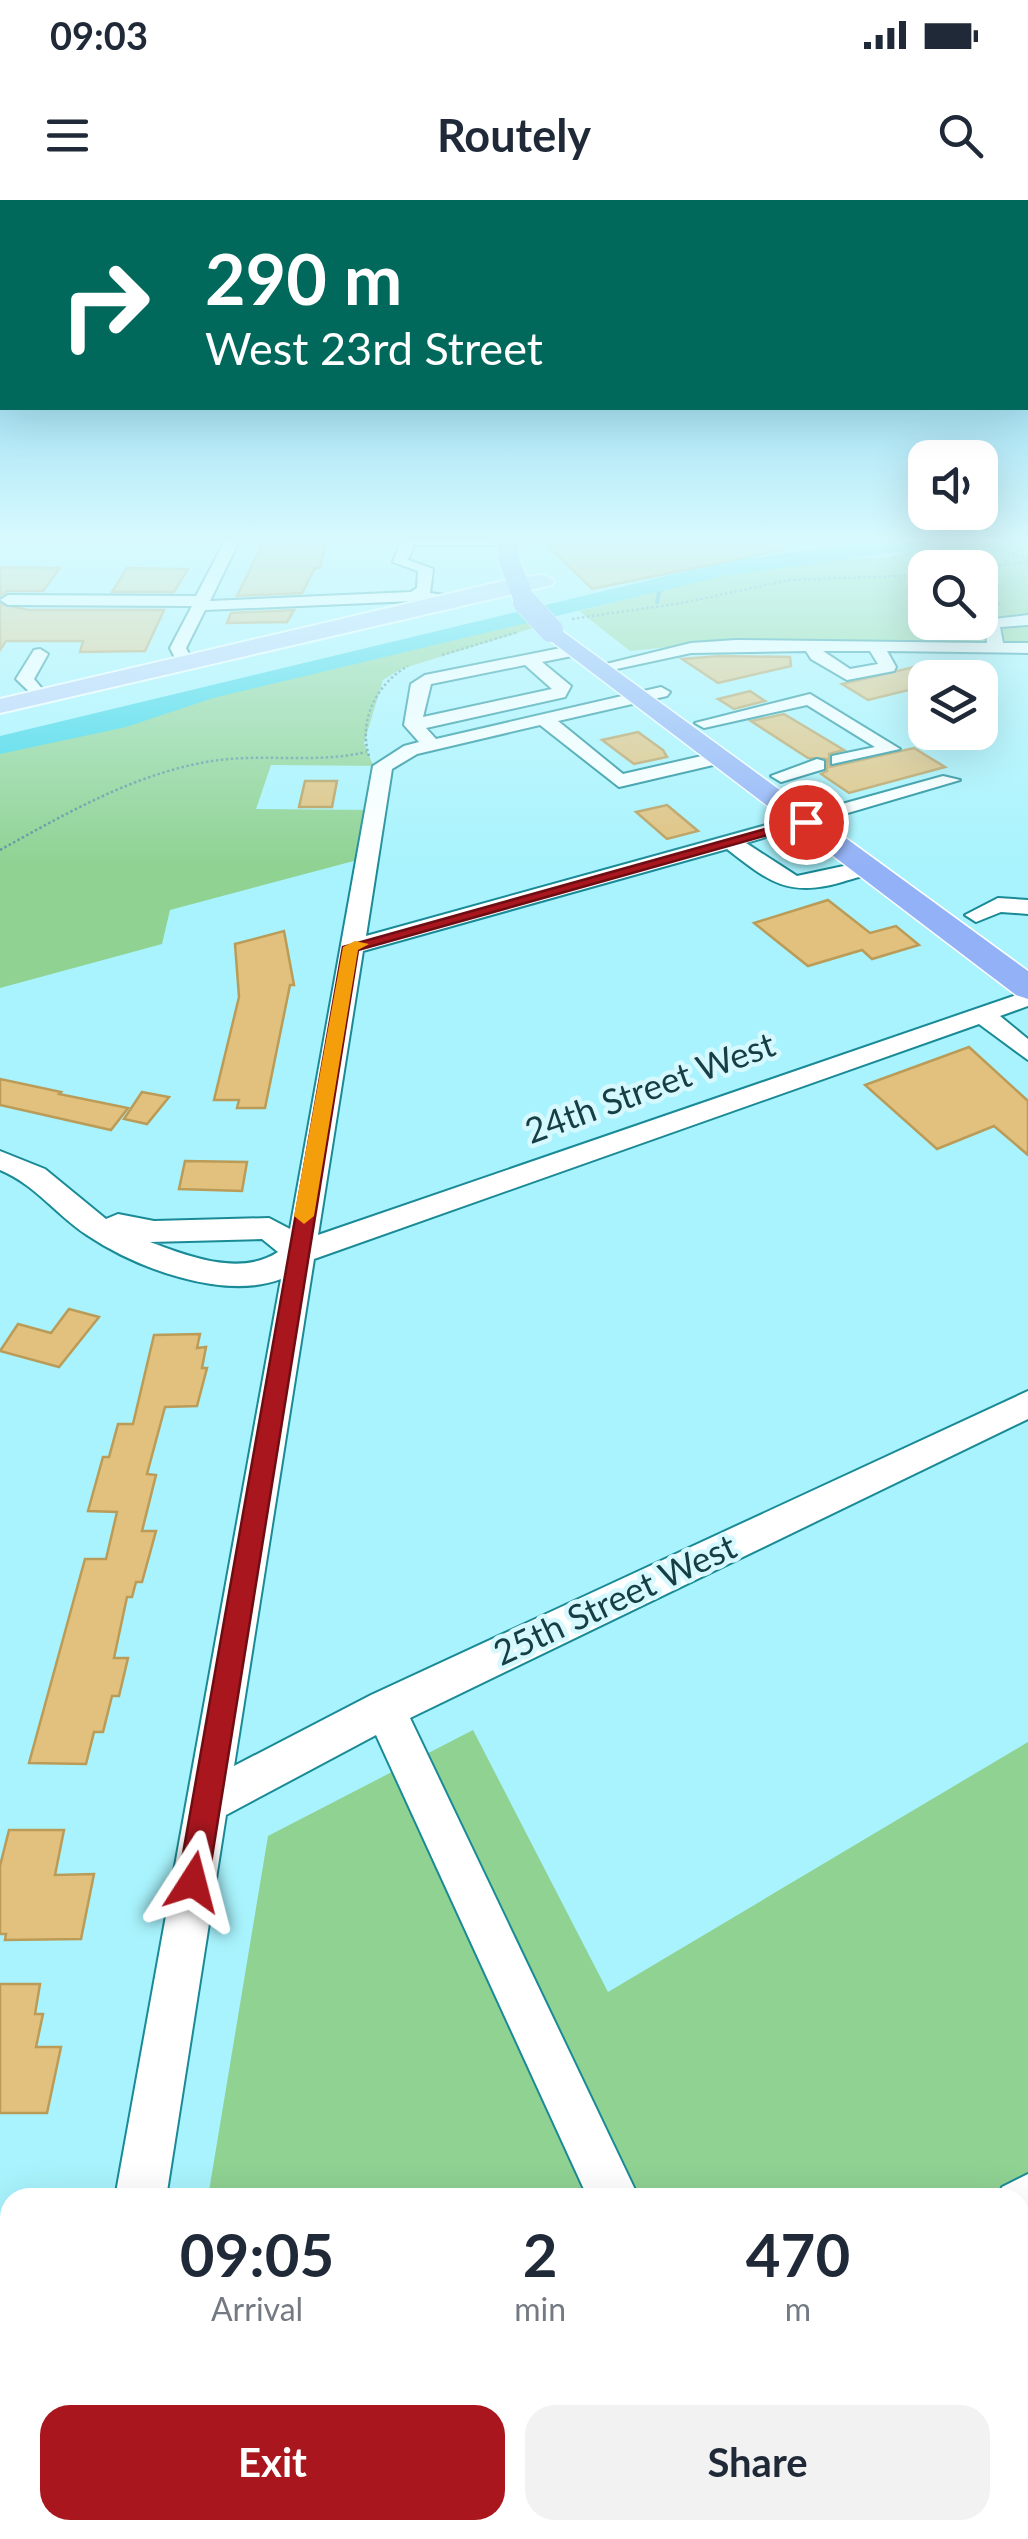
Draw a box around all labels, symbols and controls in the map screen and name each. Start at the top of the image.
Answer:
text: 09:03 [50,12,148,58]
icon: menu [40,108,95,163]
text: Routely [437,108,591,162]
icon: search [933,108,988,163]
text: 290 m [205,236,402,320]
icon: right [40,240,170,370]
text: West 23rd Street [205,321,543,375]
map controls [908,440,998,750]
button: sound [908,440,998,530]
button: search [908,550,998,640]
button: layers [908,660,998,750]
pin [764,780,849,865]
icon: arrive [779,795,834,850]
street label: 24th Street West [519,1021,780,1151]
street label: 25th Street West [486,1523,742,1673]
position arrow [141,1830,245,1934]
text: 09:05 [180,2218,334,2290]
text: 2 [523,2218,558,2290]
text: 470 [746,2218,850,2290]
text: Arrival [211,2289,303,2328]
text: min [514,2289,566,2328]
text: m [785,2289,811,2328]
button: Exit [40,2405,505,2520]
button: Share [525,2405,990,2520]

